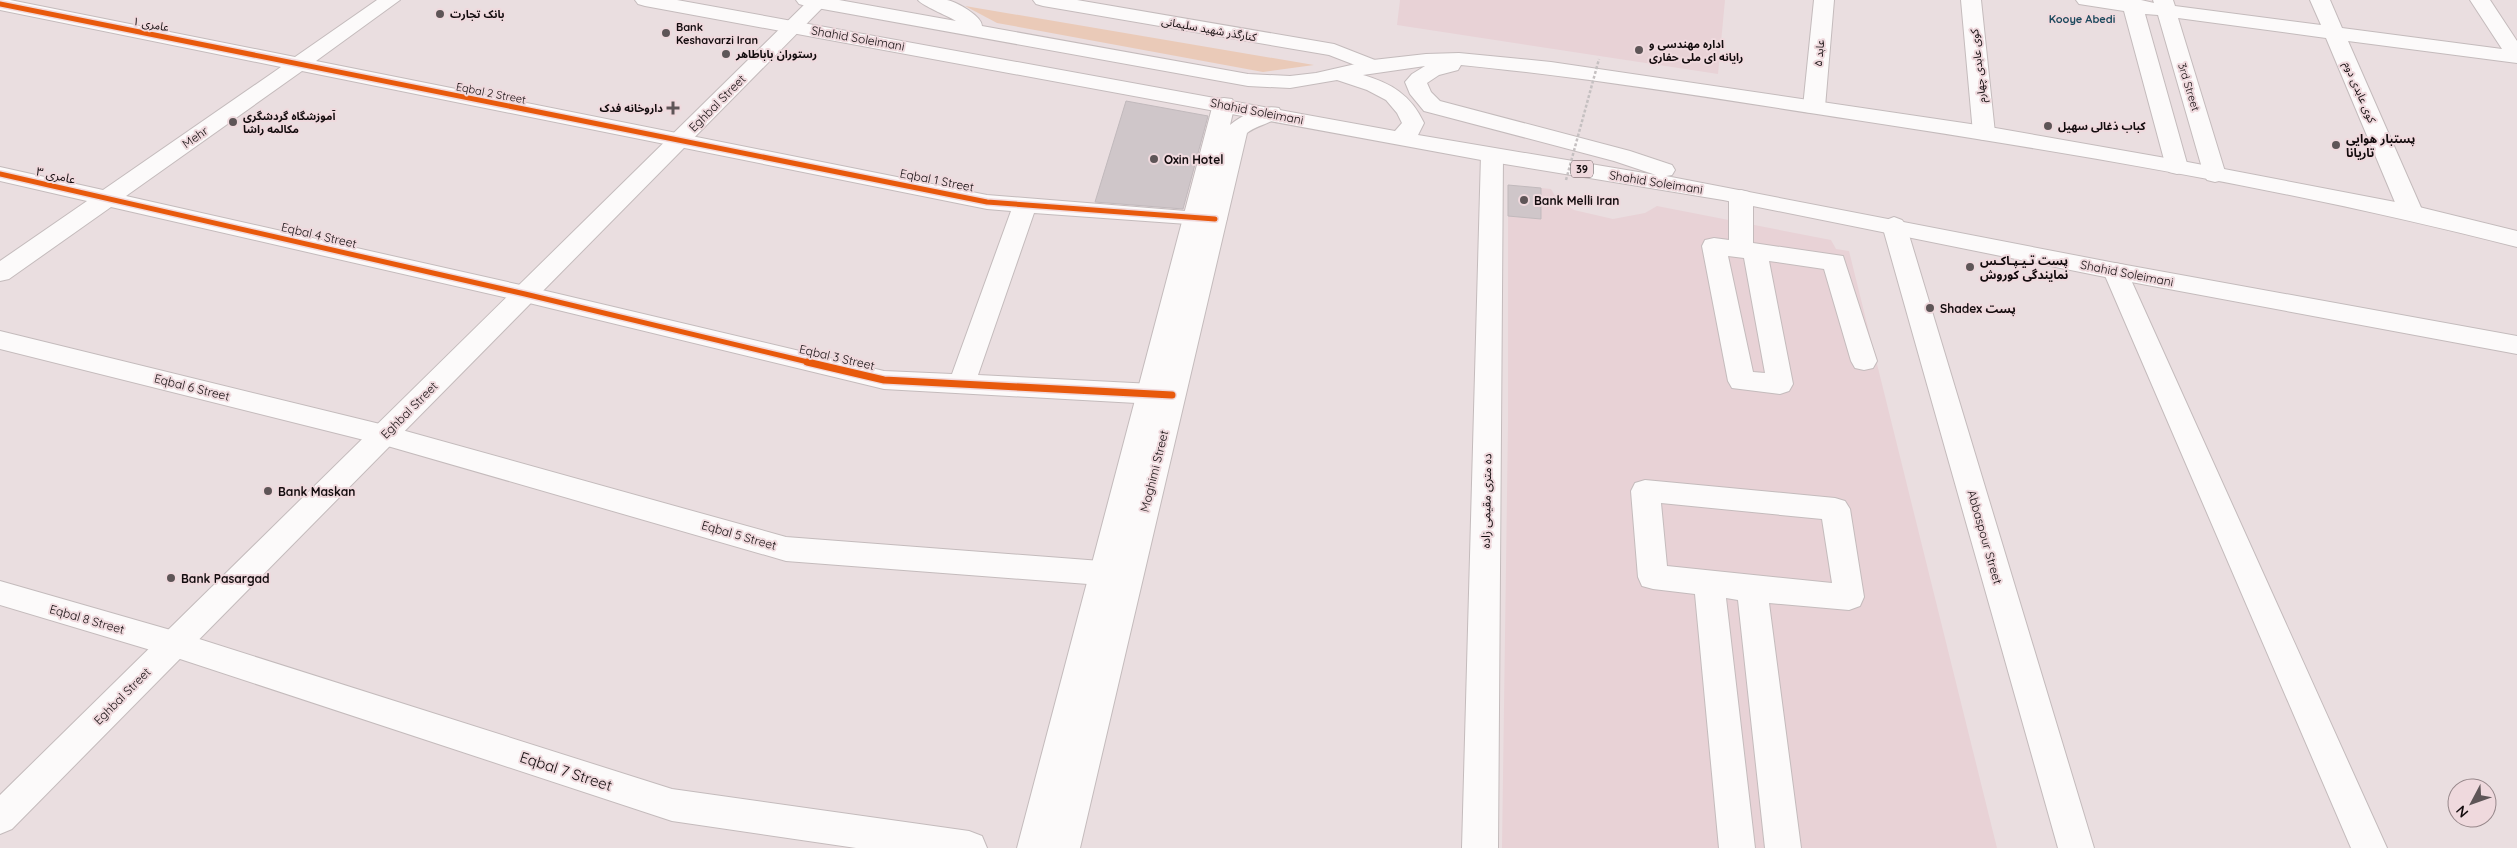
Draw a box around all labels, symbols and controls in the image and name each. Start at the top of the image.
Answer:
place label: بانک تجارت [450,7,504,21]
marker: بانک تجارت [434,8,446,20]
district label: Kooye Abedi [2049,12,2115,26]
street label: عامری ۱ [132,14,171,34]
street label: کنارگذر شهید سلیمانی [1160,14,1258,44]
place label: Bank Keshavarzi Iran [676,20,758,47]
street label: Shahid Soleimani [810,22,906,54]
marker: Bank Keshavarzi Iran [660,27,672,39]
street label: کوی عابدی چهارم [1967,28,1990,104]
place label: اداره مهندسی و رایانه ای ملی حفاری [1649,37,1743,64]
street label: عابد ۵ [1811,39,1827,67]
marker: اداره مهندسی و رایانه ای ملی حفاری [1633,44,1645,56]
place label: رستوران باباطاهر [735,47,817,61]
marker: رستوران باباطاهر [720,48,732,60]
street label: کوی عابدی دوم [2340,59,2379,126]
street label: 3rd Street [2175,61,2203,113]
street label: Eghbal Street [685,71,749,135]
street label: Eqbal 2 Street [455,79,527,107]
street label: Shahid Soleimani [1209,95,1305,127]
place label: داروخانه فدک [599,101,663,115]
marker: داروخانه فدک [667,102,679,114]
place label: آموزشگاه گردشگری مکالمه راشا [243,109,336,136]
marker: آموزشگاه گردشگری مکالمه راشا [227,116,239,128]
place label: کباب ذغالی سهیل [2058,119,2146,133]
marker: کباب ذغالی سهیل [2042,120,2054,132]
street label: Mehr [179,123,211,151]
place label: پستبار هوایی تاریانا [2346,131,2415,160]
marker: پستبار هوایی تاریانا [2330,139,2342,151]
place label: Oxin Hotel [1164,152,1223,167]
marker: Oxin Hotel [1148,153,1160,165]
road number: 39 [1571,160,1593,178]
street label: عامری ۳ [35,163,77,187]
street label: Eqbal 1 Street [899,165,975,195]
street label: Shahid Soleimani [1608,167,1704,197]
place label: Bank Melli Iran [1534,193,1619,208]
marker: Bank Melli Iran [1518,194,1530,206]
street label: Eqbal 4 Street [280,219,358,251]
place label: پست تـیـپـاکـس نمایندگی کوروش [1980,253,2069,282]
street label: Shahid Soleimani [2079,257,2175,289]
marker: پست تـیـپـاکـس نمایندگی کوروش [1964,261,1976,273]
place label: Shadex پست [1940,301,2016,317]
marker: Shadex پست [1924,302,1936,314]
street label: Eqbal 3 Street [798,341,876,373]
street label: Eqbal 6 Street [153,370,231,404]
street label: Eghbal Street [377,378,441,442]
street label: Moghimi Street [1137,429,1171,513]
street label: ده متری مقیمی زاده [1478,453,1494,549]
place label: Bank Maskan [278,484,355,499]
marker: Bank Maskan [262,485,274,497]
street label: Abbaspour Street [1964,488,2006,586]
street label: Eqbal 5 Street [700,517,778,553]
place label: Bank Pasargad [181,571,270,586]
marker: Bank Pasargad [165,572,177,584]
street label: Eqbal 8 Street [48,601,126,637]
street label: Eghbal Street [90,664,154,728]
street label: Eqbal 7 Street [517,747,615,795]
north arrow [2447,778,2497,828]
text: N [2452,802,2472,821]

